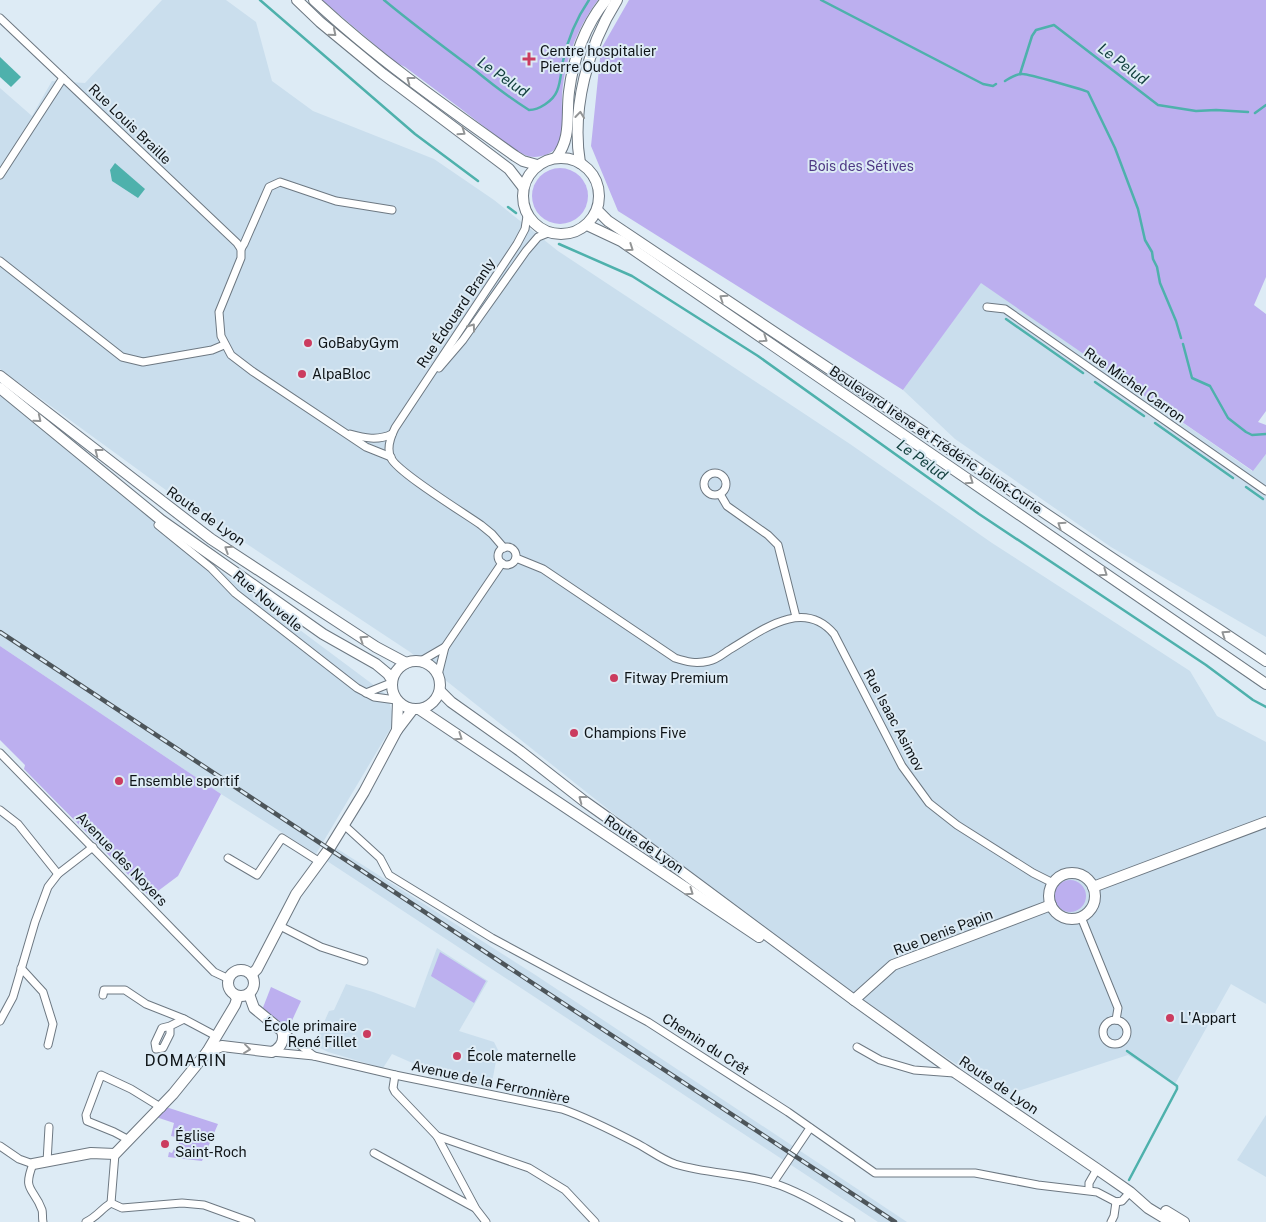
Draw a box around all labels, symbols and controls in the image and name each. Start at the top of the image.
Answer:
one-way arrow [328,27,337,36]
water label: Le Pelud [1095,39,1152,88]
place label: Centre hospitalier Pierre Oudot [540,43,656,75]
marker: Centre hospitalier Pierre Oudot [522,52,536,66]
water label: Le Pelud [475,53,532,100]
one-way arrow [407,78,416,86]
street label: Rue Louis Braille [85,81,175,167]
one-way arrow [574,110,585,118]
one-way arrow [456,126,465,136]
park label: Bois des Sétives [808,158,914,174]
one-way arrow [624,242,634,251]
street label: Rue Édouard Branly [413,254,499,371]
one-way arrow [719,295,728,304]
one-way arrow [467,324,475,333]
one-way arrow [758,333,768,342]
place label: GoBabyGym [318,335,399,351]
marker: GoBabyGym [302,337,314,349]
street label: Rue Michel Carron [1081,344,1189,426]
street label: Boulevard Irène et Frédéric Joliot-Curie [827,363,1046,517]
place label: AlpaBloc [312,366,371,382]
marker: AlpaBloc [296,368,308,380]
one-way arrow [32,414,41,423]
water label: Le Pelud [894,436,951,484]
one-way arrow [94,449,103,458]
one-way arrow [964,475,974,484]
street label: Route de Lyon [164,483,248,549]
one-way arrow [1058,521,1067,531]
one-way arrow [224,546,233,555]
street label: Rue Nouvelle [230,567,306,635]
one-way arrow [1098,567,1108,576]
one-way arrow [1222,631,1231,640]
one-way arrow [360,636,369,645]
street label: Rue Isaac Asimov [860,666,928,774]
place label: Fitway Premium [624,670,728,686]
marker: Fitway Premium [608,672,620,684]
place label: Champions Five [584,725,686,741]
marker: Champions Five [568,727,580,739]
one-way arrow [454,731,463,740]
place label: Ensemble sportif [129,773,240,789]
marker: Ensemble sportif [113,775,125,787]
one-way arrow [579,797,588,805]
street label: Avenue des Noyers [73,809,171,909]
street label: Route de Lyon [601,812,687,876]
one-way arrow [684,886,694,895]
street label: Rue Denis Papin [891,906,995,958]
street label: Chemin du Crêt [659,1010,753,1078]
place label: L'Appart [1180,1010,1237,1026]
marker: L'Appart [1164,1012,1176,1024]
place label: École primaire René Fillet [264,1017,357,1050]
marker: École primaire René Fillet [361,1028,373,1040]
one-way arrow [243,1043,251,1054]
place label: École maternelle [467,1047,576,1064]
marker: École maternelle [451,1050,463,1062]
district label: DOMARIN [145,1051,227,1070]
street label: Route de Lyon [956,1053,1042,1117]
street label: Avenue de la Ferronnière [410,1057,572,1107]
place label: Église Saint-Roch [175,1127,247,1160]
marker: Église Saint-Roch [159,1138,171,1150]

